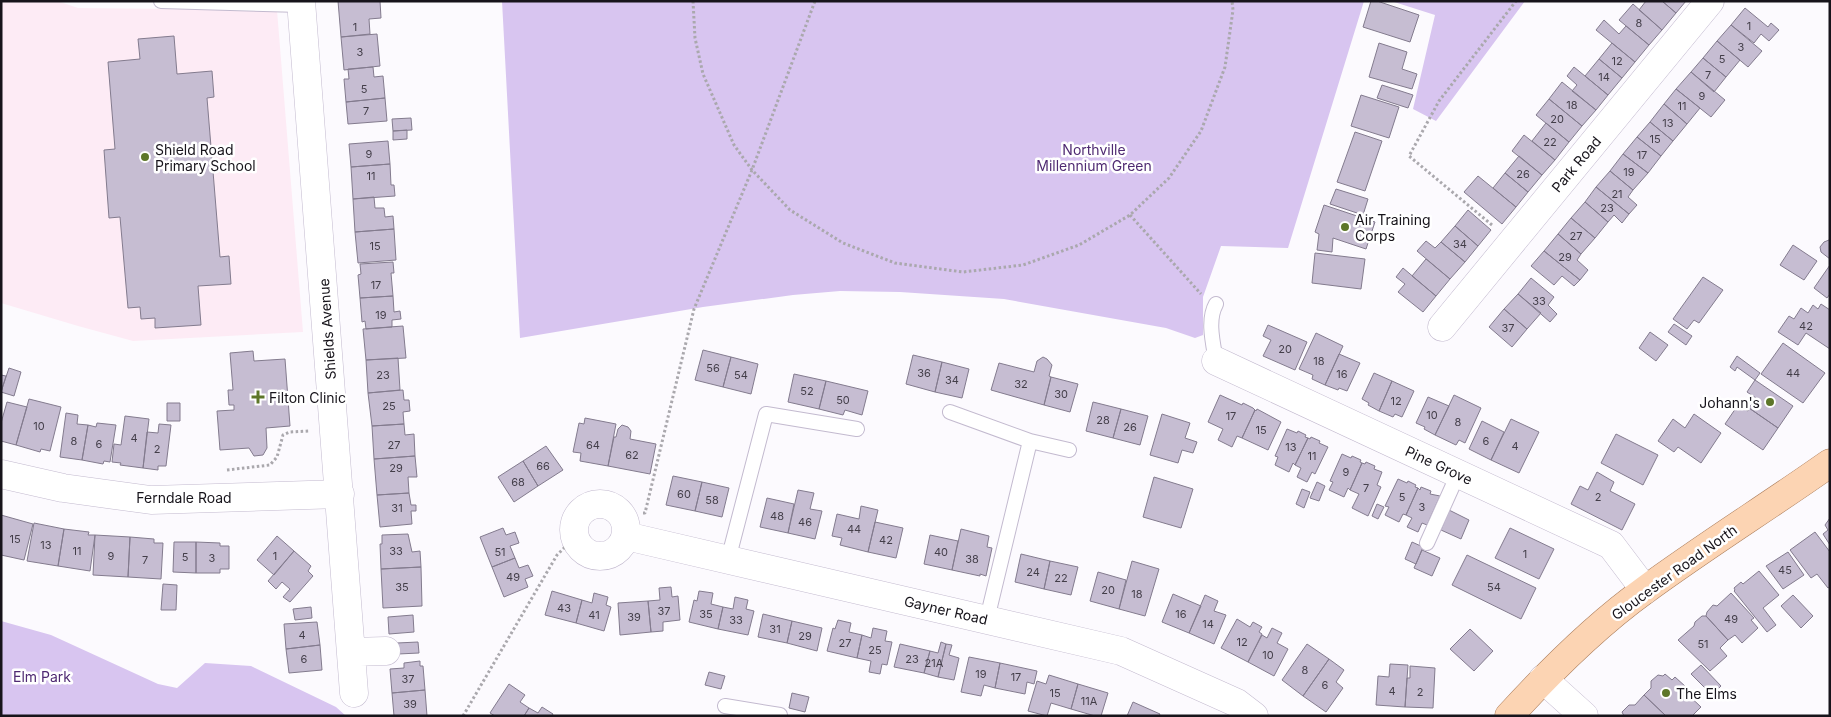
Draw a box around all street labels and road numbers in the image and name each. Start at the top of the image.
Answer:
street label: Park Road [1548,133,1604,195]
street label: Shields Avenue [315,278,339,380]
street label: Pine Grove [1403,442,1475,488]
street label: Ferndale Road [136,489,232,506]
street label: Gloucester Road North [1608,521,1740,623]
street label: Gayner Road [902,592,990,628]

